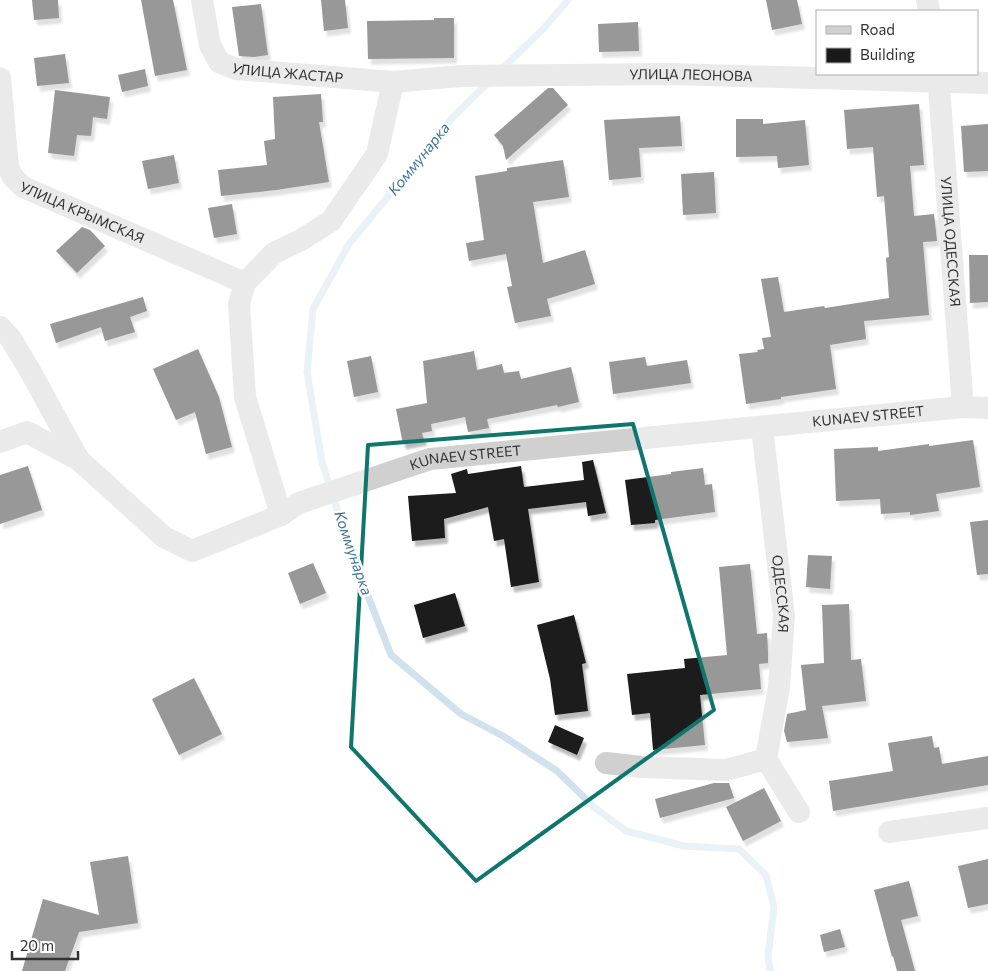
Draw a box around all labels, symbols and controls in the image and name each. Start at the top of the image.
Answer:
legend [816,10,978,75]
text: Road [860,20,895,38]
text: Building [860,45,915,63]
street label: УЛИЦА ЖАСТАР [229,59,344,86]
street label: УЛИЦА ЛЕОНОВА [629,65,753,84]
water label: Коммунарка [383,118,453,198]
street label: УЛИЦА ОДЕССКАЯ [938,176,964,307]
street label: УЛИЦА КРЫМСКАЯ [17,178,147,247]
street label: KUNAEV STREET [811,402,925,430]
street label: KUNAEV STREET [407,441,522,473]
water label: Коммунарка [331,508,377,598]
street label: ОДЕССКАЯ [769,554,793,633]
scale bar [12,928,79,960]
text: 20 m [20,936,54,954]

